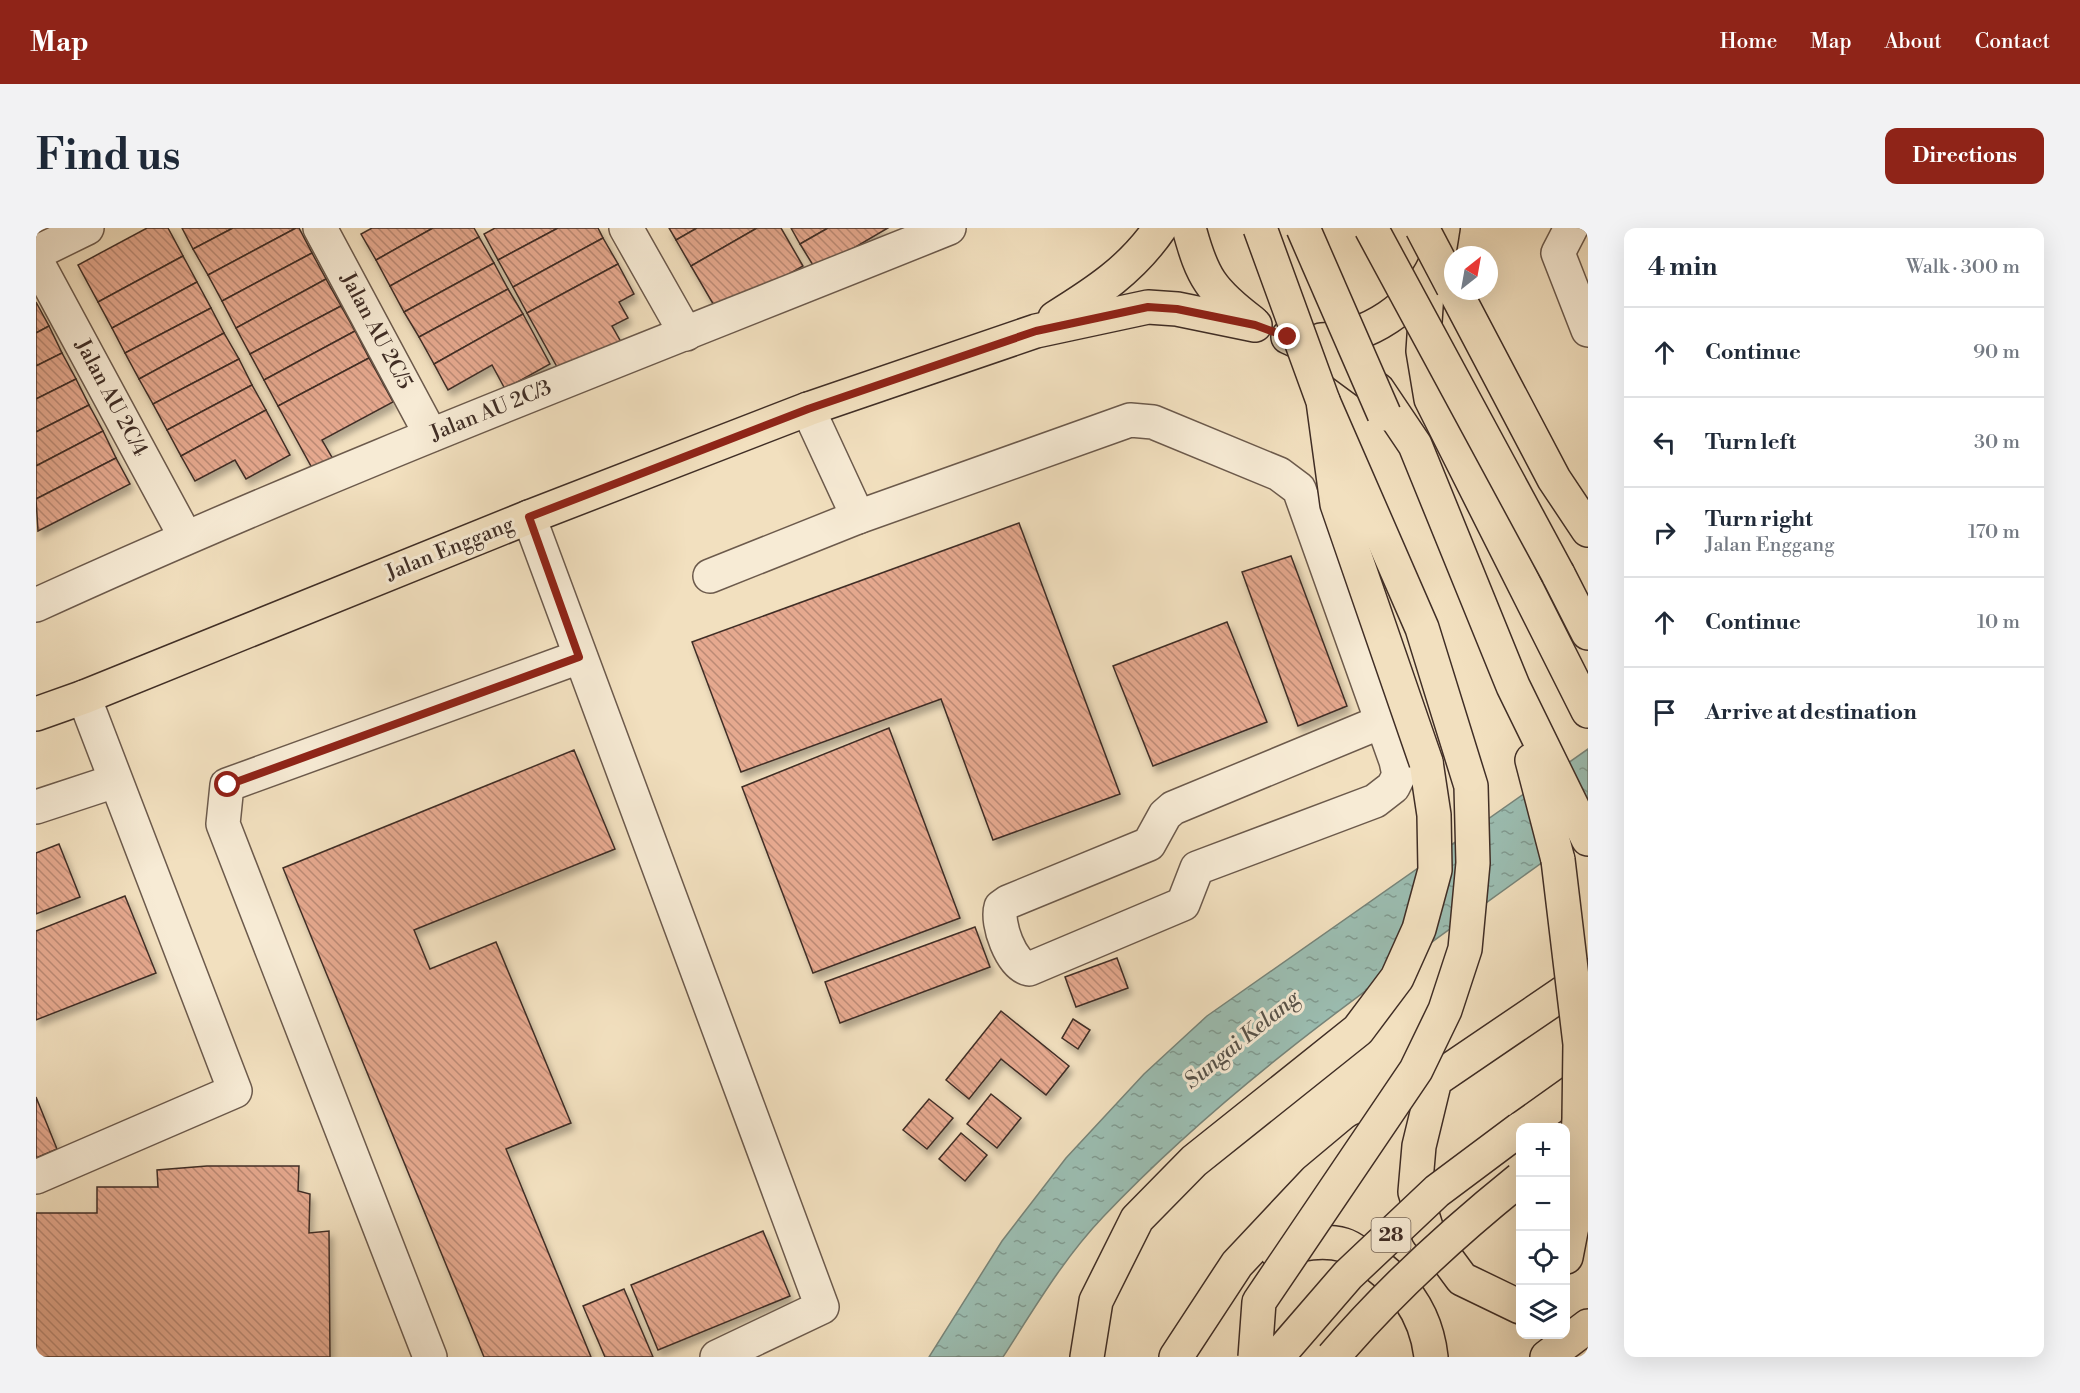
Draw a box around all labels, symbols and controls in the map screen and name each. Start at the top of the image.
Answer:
text: Map [30,25,89,60]
text: Home [1720,29,1777,55]
text: Map [1810,29,1852,55]
text: About [1885,29,1942,55]
text: Contact [1975,29,2050,55]
button: Directions [1885,128,2044,184]
text: Find us [36,130,180,183]
north arrow [1444,246,1498,300]
text: 4 min [1648,251,1718,283]
text: Walk · 300 m [1906,255,2020,280]
street label: Jalan AU 2C/5 [334,267,418,394]
route end [1274,323,1300,349]
street label: Jalan AU 2C/4 [69,334,153,461]
icon: ahead [1648,336,1681,369]
text: Continue [1705,339,1801,366]
text: 90 m [1973,340,2020,365]
street label: Jalan AU 2C/3 [426,375,555,447]
icon: left [1648,426,1681,459]
text: Turn left [1705,429,1796,456]
text: 30 m [1974,430,2020,455]
text: Turn right [1705,506,1813,533]
street label: Jalan Enggang [381,511,518,587]
icon: right [1648,516,1681,549]
text: 170 m [1968,520,2020,545]
text: Jalan Enggang [1705,533,1835,558]
icon: ahead [1648,606,1681,639]
text: Continue [1705,609,1801,636]
text: 10 m [1977,610,2020,635]
icon: arrive [1648,696,1681,729]
text: Arrive at destination [1705,699,1917,726]
route start [214,771,240,797]
water label: Sungai Kelang [1179,984,1307,1095]
map controls [1516,1123,1570,1339]
button: + [1516,1123,1570,1177]
button: − [1516,1177,1570,1231]
road number: 28 [1372,1218,1410,1252]
button: locate [1516,1231,1570,1285]
button: layers [1516,1285,1570,1339]

